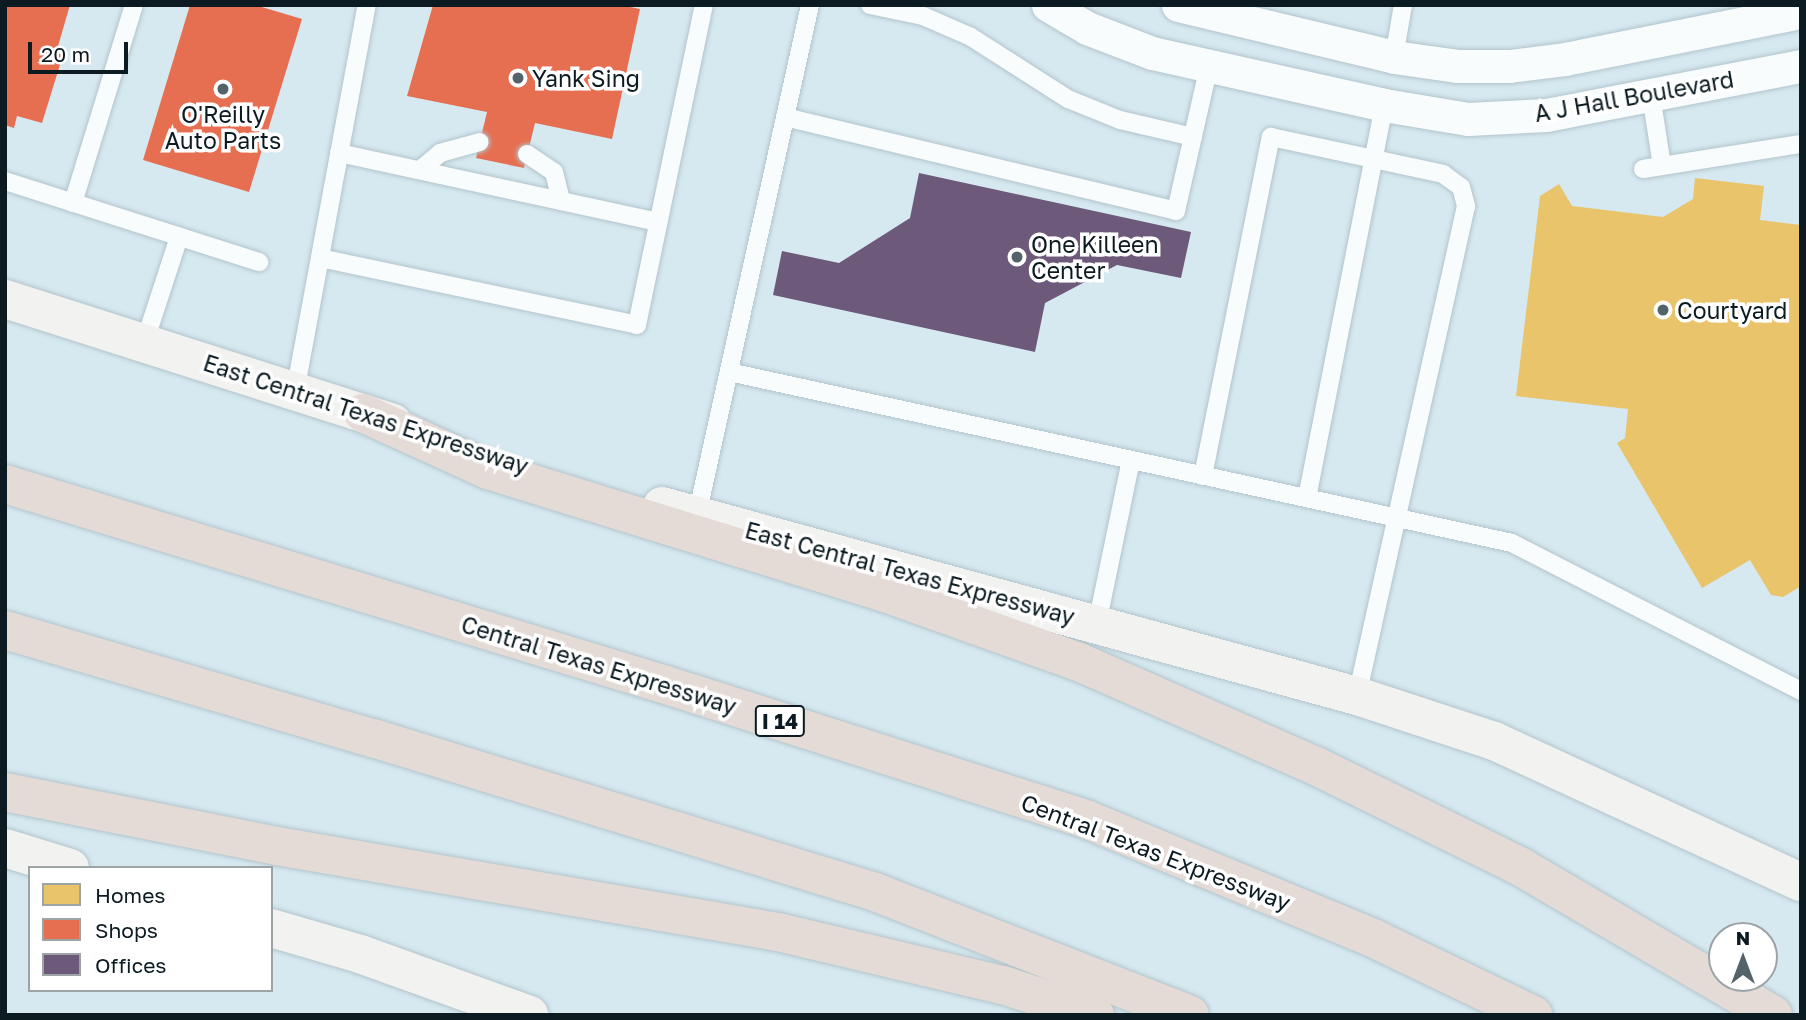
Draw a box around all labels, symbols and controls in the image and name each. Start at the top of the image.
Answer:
scale bar [32,28,131,72]
text: 20 m [41,41,90,67]
place label: Yank Sing [532,64,640,92]
street label: A J Hall Boulevard [1532,65,1736,127]
marker: Yank Sing [510,70,526,86]
marker: O'Reilly Auto Parts [215,81,231,97]
place label: O'Reilly Auto Parts [165,100,281,154]
place label: One Killeen Center [1031,230,1159,284]
marker: One Killeen Center [1009,249,1025,265]
place label: Courtyard [1677,296,1788,324]
marker: Courtyard [1655,302,1671,318]
street label: East Central Texas Expressway [200,348,532,480]
street label: East Central Texas Expressway [742,516,1078,630]
street label: Central Texas Expressway [458,610,740,720]
road number: I 14 [754,704,806,738]
street label: Central Texas Expressway [1017,788,1295,916]
legend [28,866,273,992]
text: Homes [95,882,165,908]
text: Shops [95,917,158,943]
north arrow [1708,922,1778,992]
text: N [1736,926,1750,949]
text: Offices [95,952,166,978]

